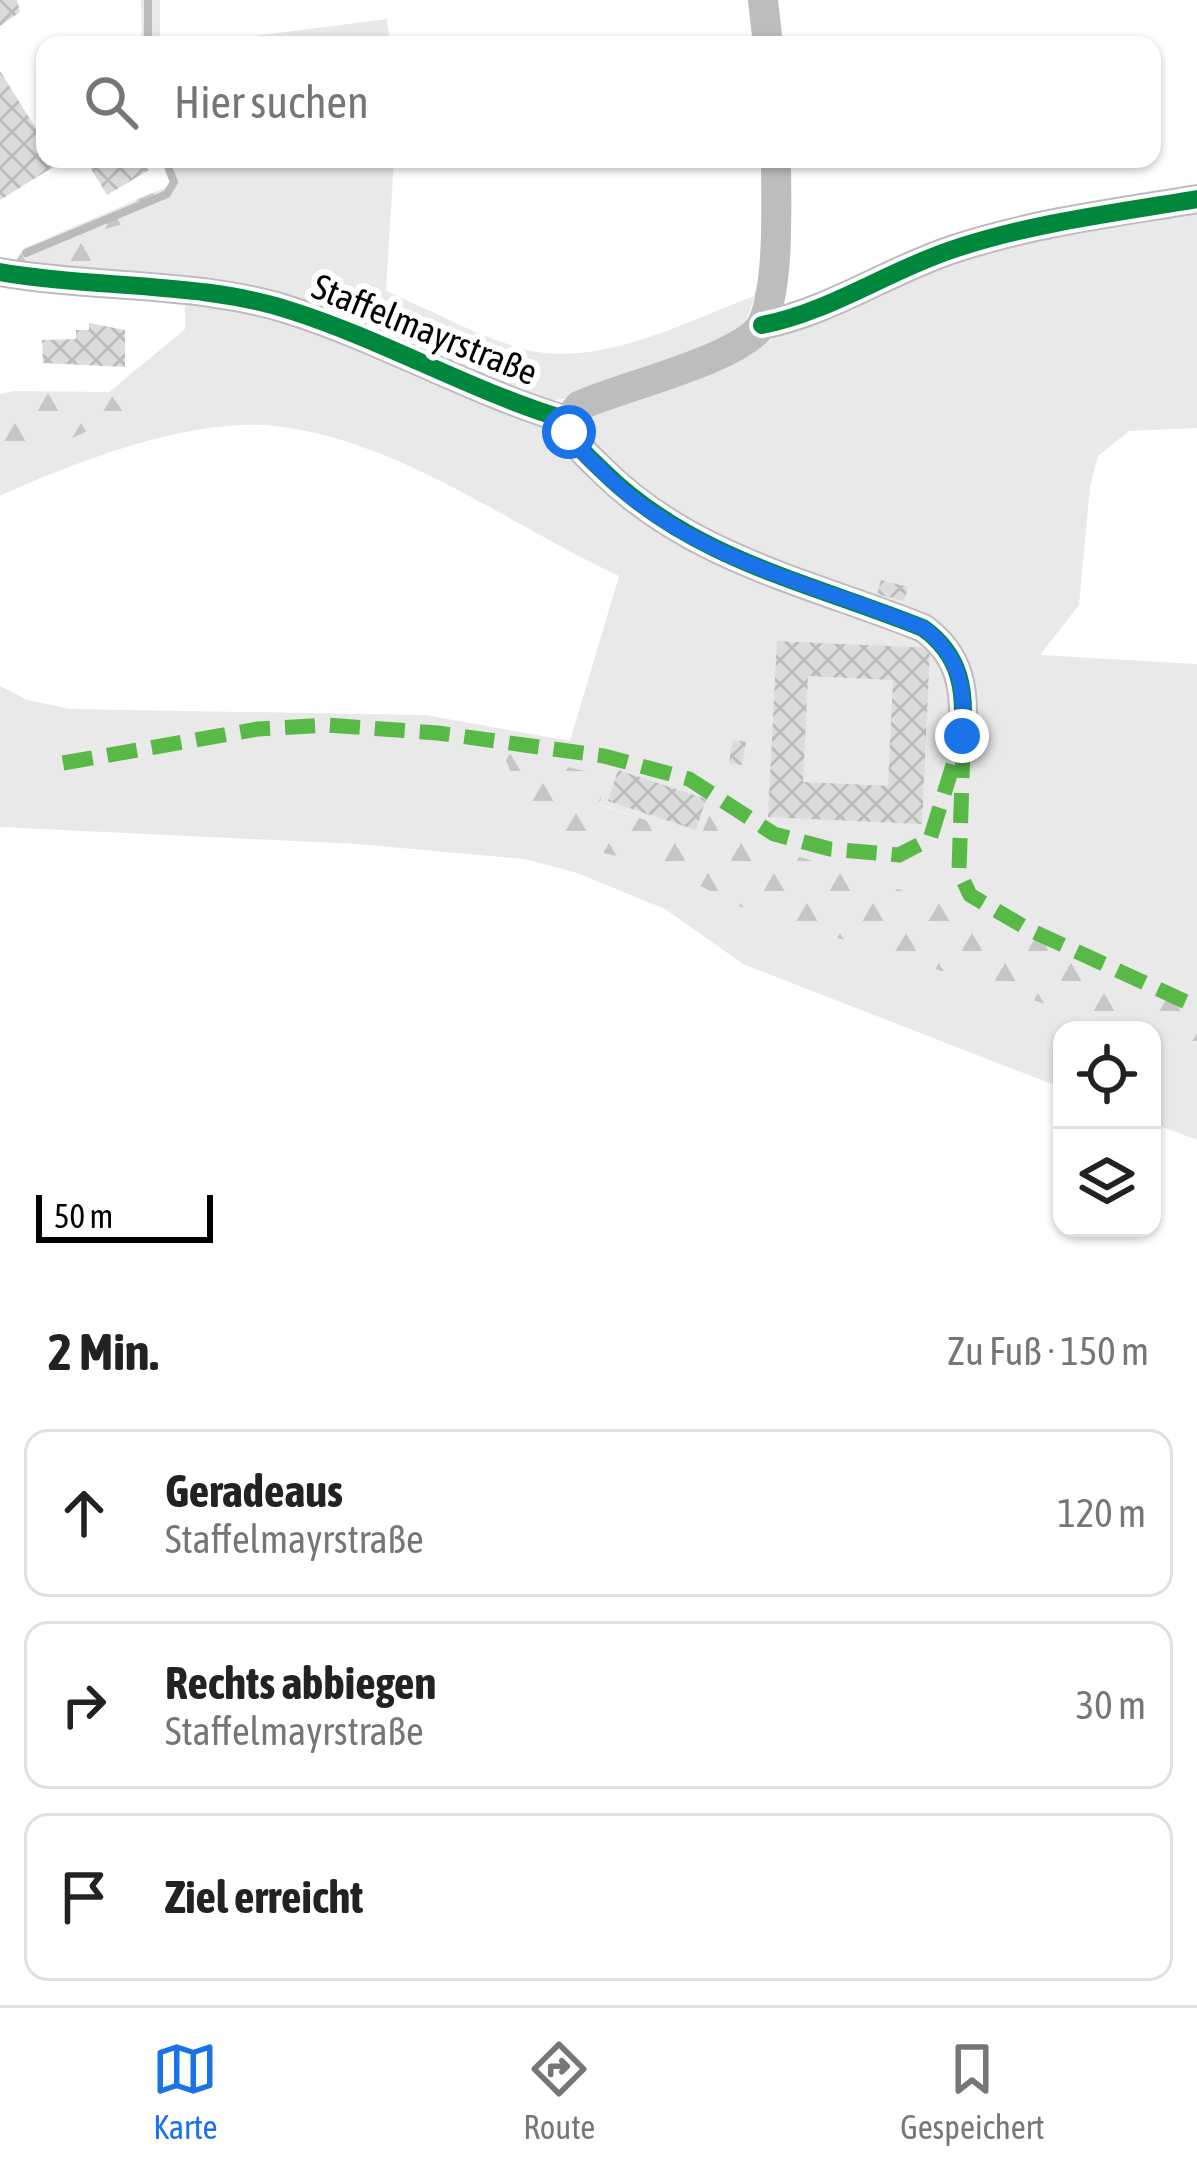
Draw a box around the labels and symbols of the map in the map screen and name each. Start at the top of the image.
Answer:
street label: Staffelmayrstraße [306,265,544,393]
route start [542,405,596,459]
route end [935,709,989,763]
scale bar [36,1189,213,1242]

